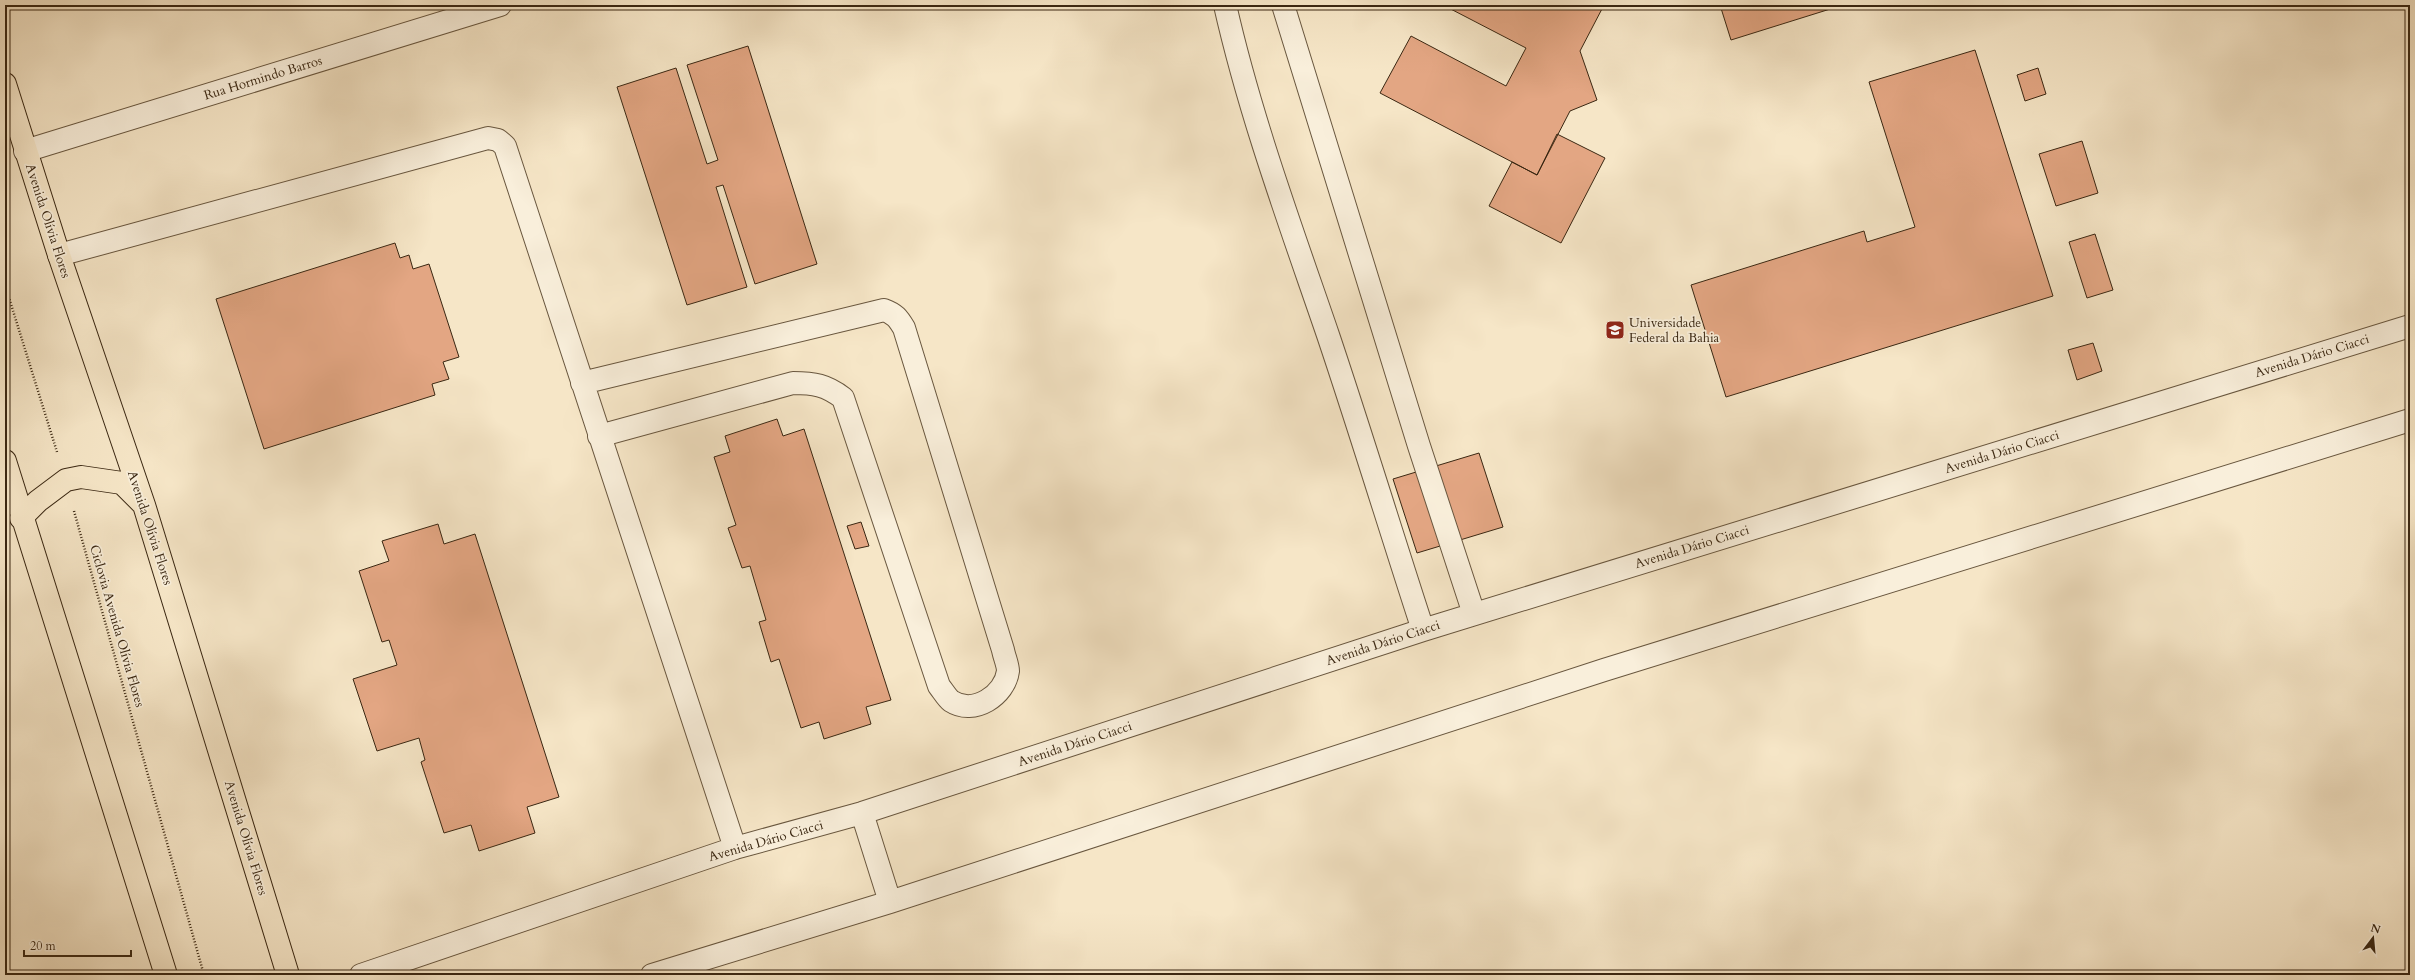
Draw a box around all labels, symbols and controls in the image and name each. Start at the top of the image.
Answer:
street label: Rua Hormindo Barros [202,51,324,105]
street label: Avenida Olívia Flores [21,162,75,280]
place label: Universidade Federal da Bahia [1629,314,1720,347]
school or university icon: Universidade Federal da Bahia [1604,319,1626,341]
street label: Avenida Dário Ciacci [2253,330,2372,382]
street label: Avenida Dário Ciacci [1943,426,2062,478]
street label: Avenida Olívia Flores [123,469,177,587]
street label: Avenida Dário Ciacci [1633,521,1752,573]
street label: Ciclovia Avenida Olívia Flores [85,543,149,709]
street label: Avenida Dário Ciacci [1324,616,1443,670]
street label: Avenida Dário Ciacci [1016,717,1135,771]
street label: Avenida Olívia Flores [220,778,272,898]
street label: Avenida Dário Ciacci [707,816,826,866]
north arrow [2353,918,2393,958]
text: N [2369,920,2383,938]
scale bar [24,932,131,958]
text: 20 m [30,938,57,954]

